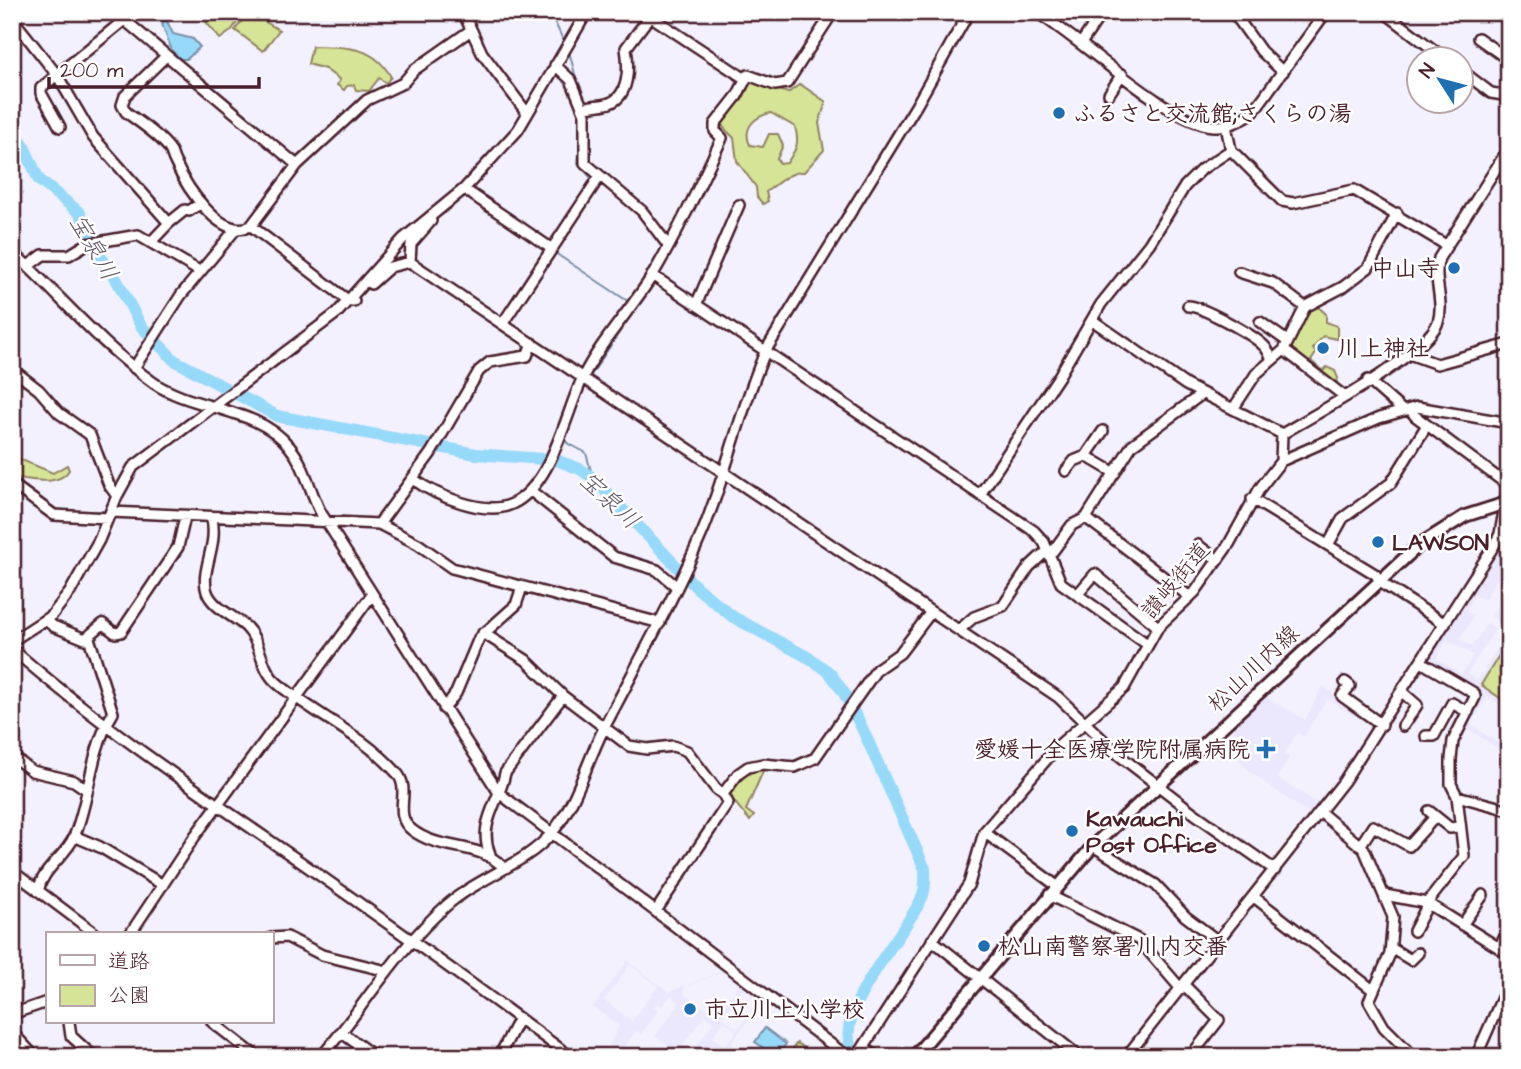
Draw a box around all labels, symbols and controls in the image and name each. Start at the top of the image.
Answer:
scale bar [49,46,259,90]
north arrow [1406,46,1476,116]
text: 200 m [60,56,124,85]
text: N [1413,58,1442,84]
place label: ふるさと交流館;さくらの湯 [1073,98,1351,130]
marker: ふるさと交流館;さくらの湯 [1051,105,1067,121]
water label: 宝泉川 [60,208,126,287]
place label: 中山寺 [1371,253,1440,285]
marker: 中山寺 [1446,260,1462,276]
place label: 川上神社 [1337,333,1429,365]
marker: 川上神社 [1315,340,1331,356]
water label: 宝泉川 [571,464,647,538]
place label: LAWSON [1392,527,1489,559]
marker: LAWSON [1370,534,1386,550]
street label: 讃岐街道 [1134,535,1218,626]
street label: 松山川内線 [1201,618,1307,720]
place label: 愛媛十全医療学院附属病院 [974,734,1250,766]
marker: 愛媛十全医療学院附属病院 [1256,739,1276,759]
place label: Kawauchi Post Office [1086,803,1217,861]
marker: Kawauchi Post Office [1064,823,1080,839]
place label: 松山南警察署川内交番 [998,931,1228,963]
legend [46,932,273,1024]
marker: 松山南警察署川内交番 [976,938,992,954]
text: 道路 [108,947,150,976]
text: 公園 [108,981,150,1010]
place label: 市立川上小学校 [704,994,865,1026]
marker: 市立川上小学校 [682,1001,698,1017]

